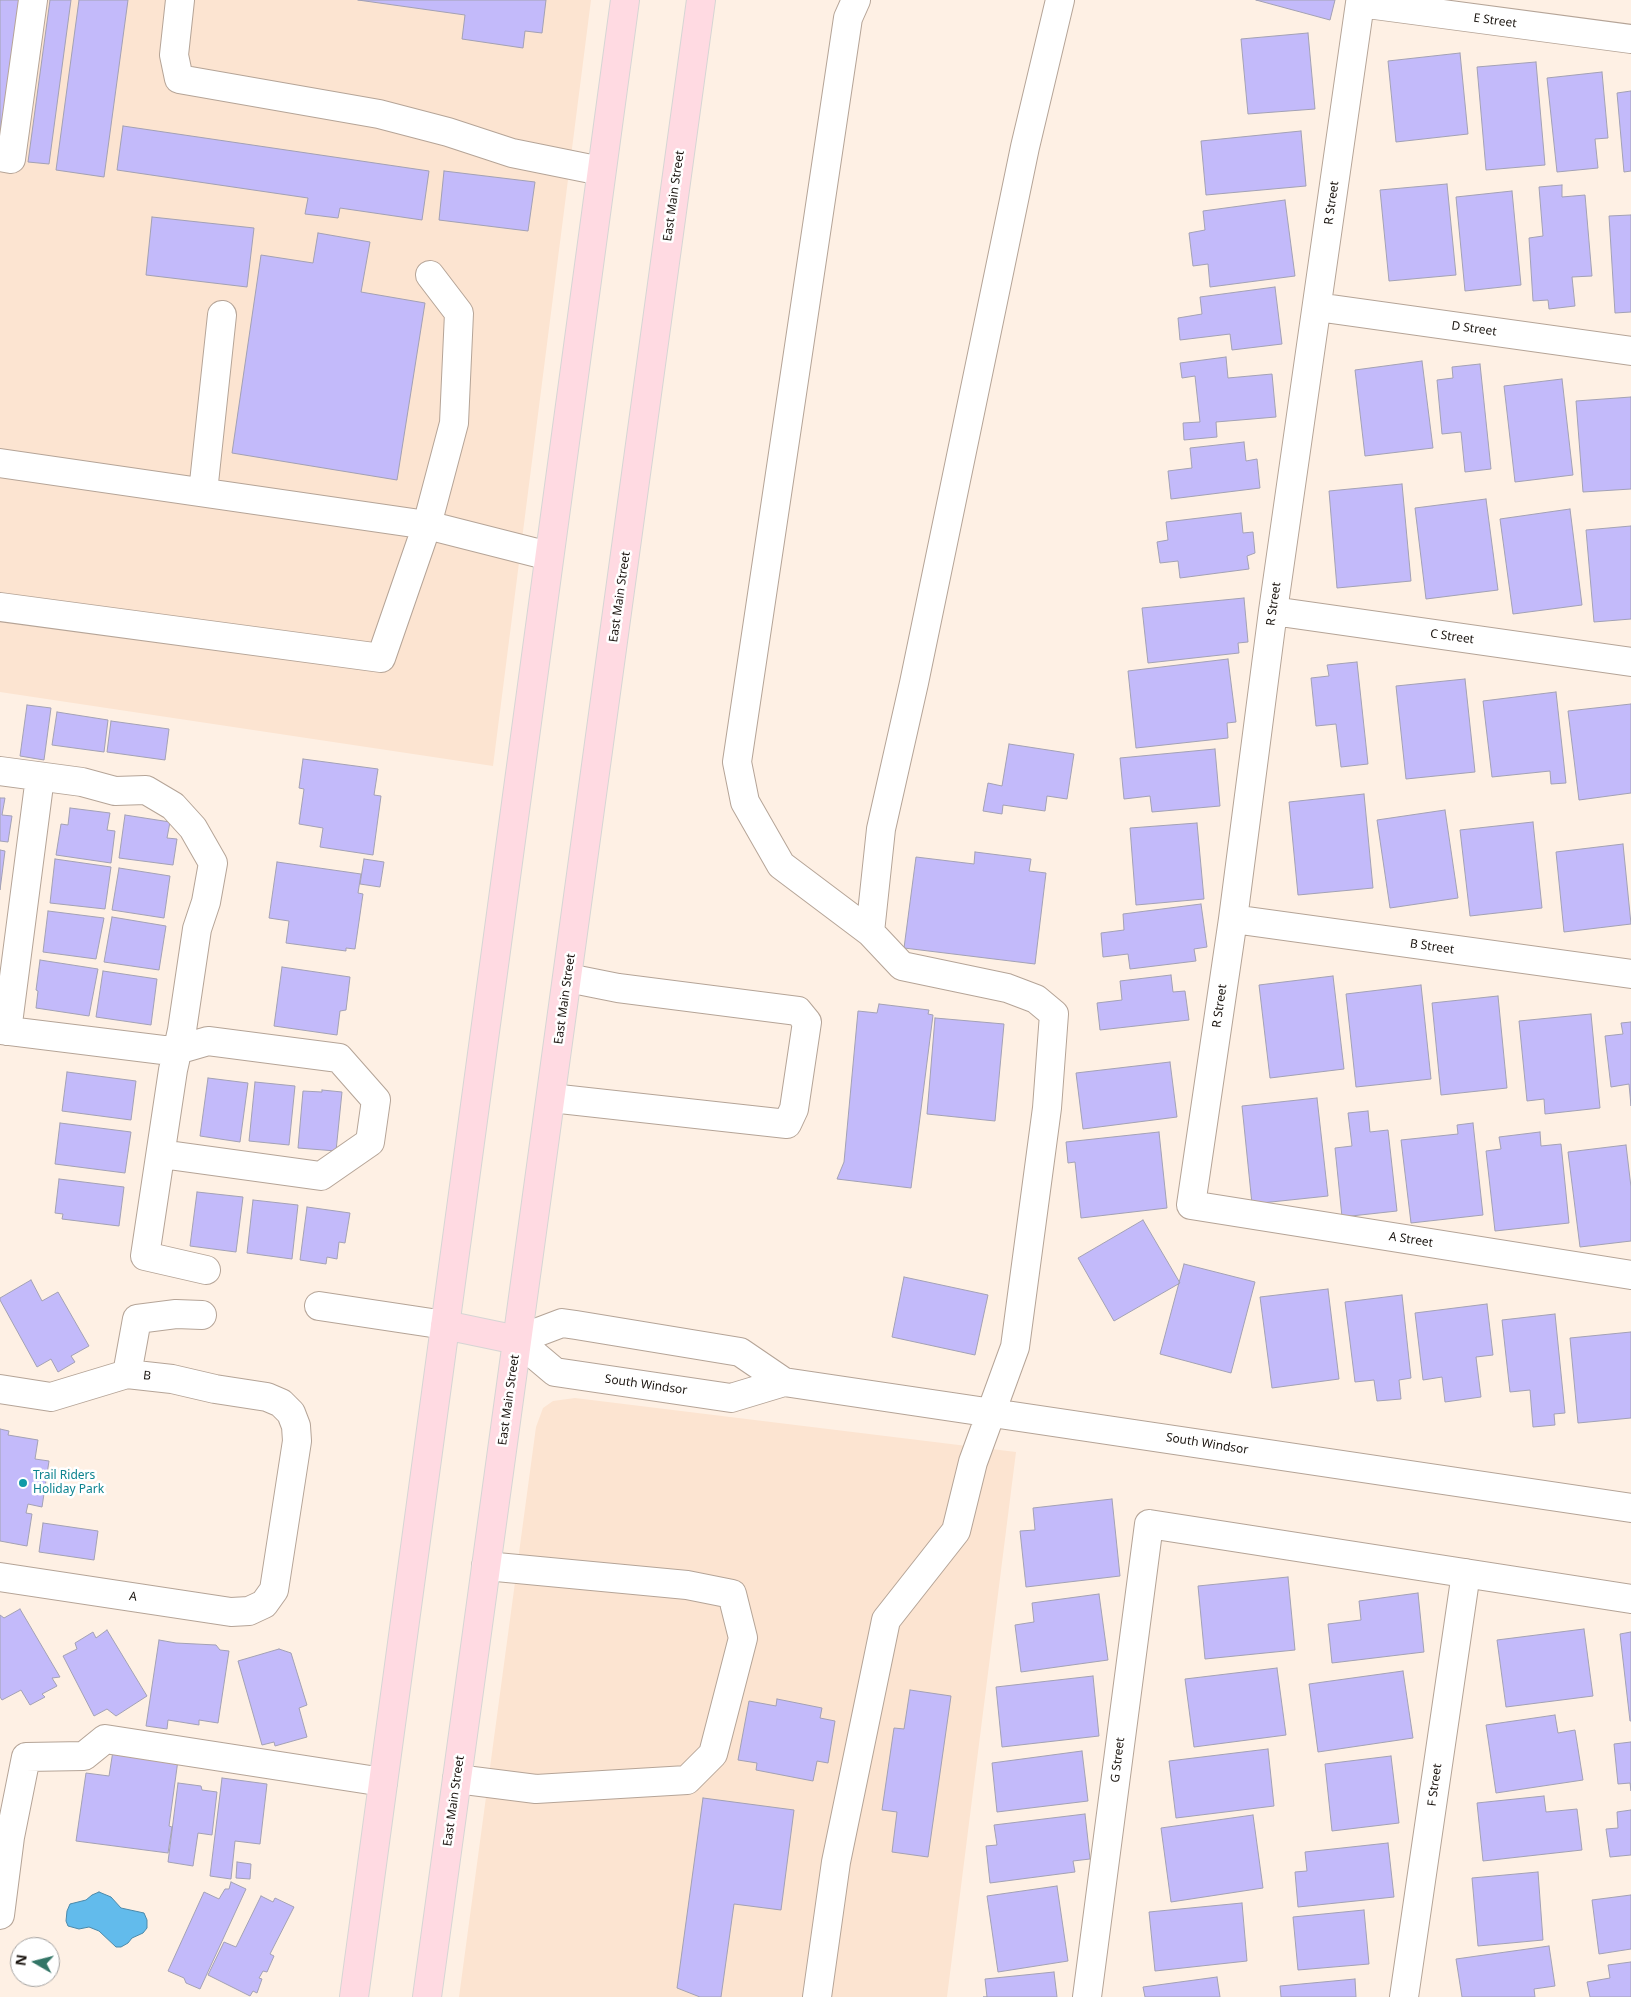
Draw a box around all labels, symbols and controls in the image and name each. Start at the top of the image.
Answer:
street label: E Street [1473,11,1517,31]
street label: East Main Street [661,150,687,242]
street label: R Street [1322,180,1342,226]
street label: D Street [1451,319,1497,339]
street label: East Main Street [607,551,633,643]
street label: R Street [1264,581,1284,627]
street label: C Street [1429,627,1475,647]
street label: B Street [1409,937,1455,957]
street label: East Main Street [552,953,578,1045]
street label: R Street [1210,983,1230,1029]
street label: A Street [1388,1229,1434,1251]
street label: East Main Street [496,1354,522,1446]
street label: B [142,1368,152,1384]
street label: South Windsor [604,1372,688,1398]
street label: South Windsor [1165,1430,1249,1458]
place label: Trail Riders Holiday Park [33,1469,104,1497]
marker: Trail Riders Holiday Park [17,1477,29,1489]
street label: A [128,1589,138,1605]
street label: G Street [1108,1737,1128,1783]
street label: East Main Street [441,1755,467,1847]
street label: F Street [1425,1763,1445,1807]
north arrow [10,1937,60,1987]
text: N [10,1953,31,1967]

